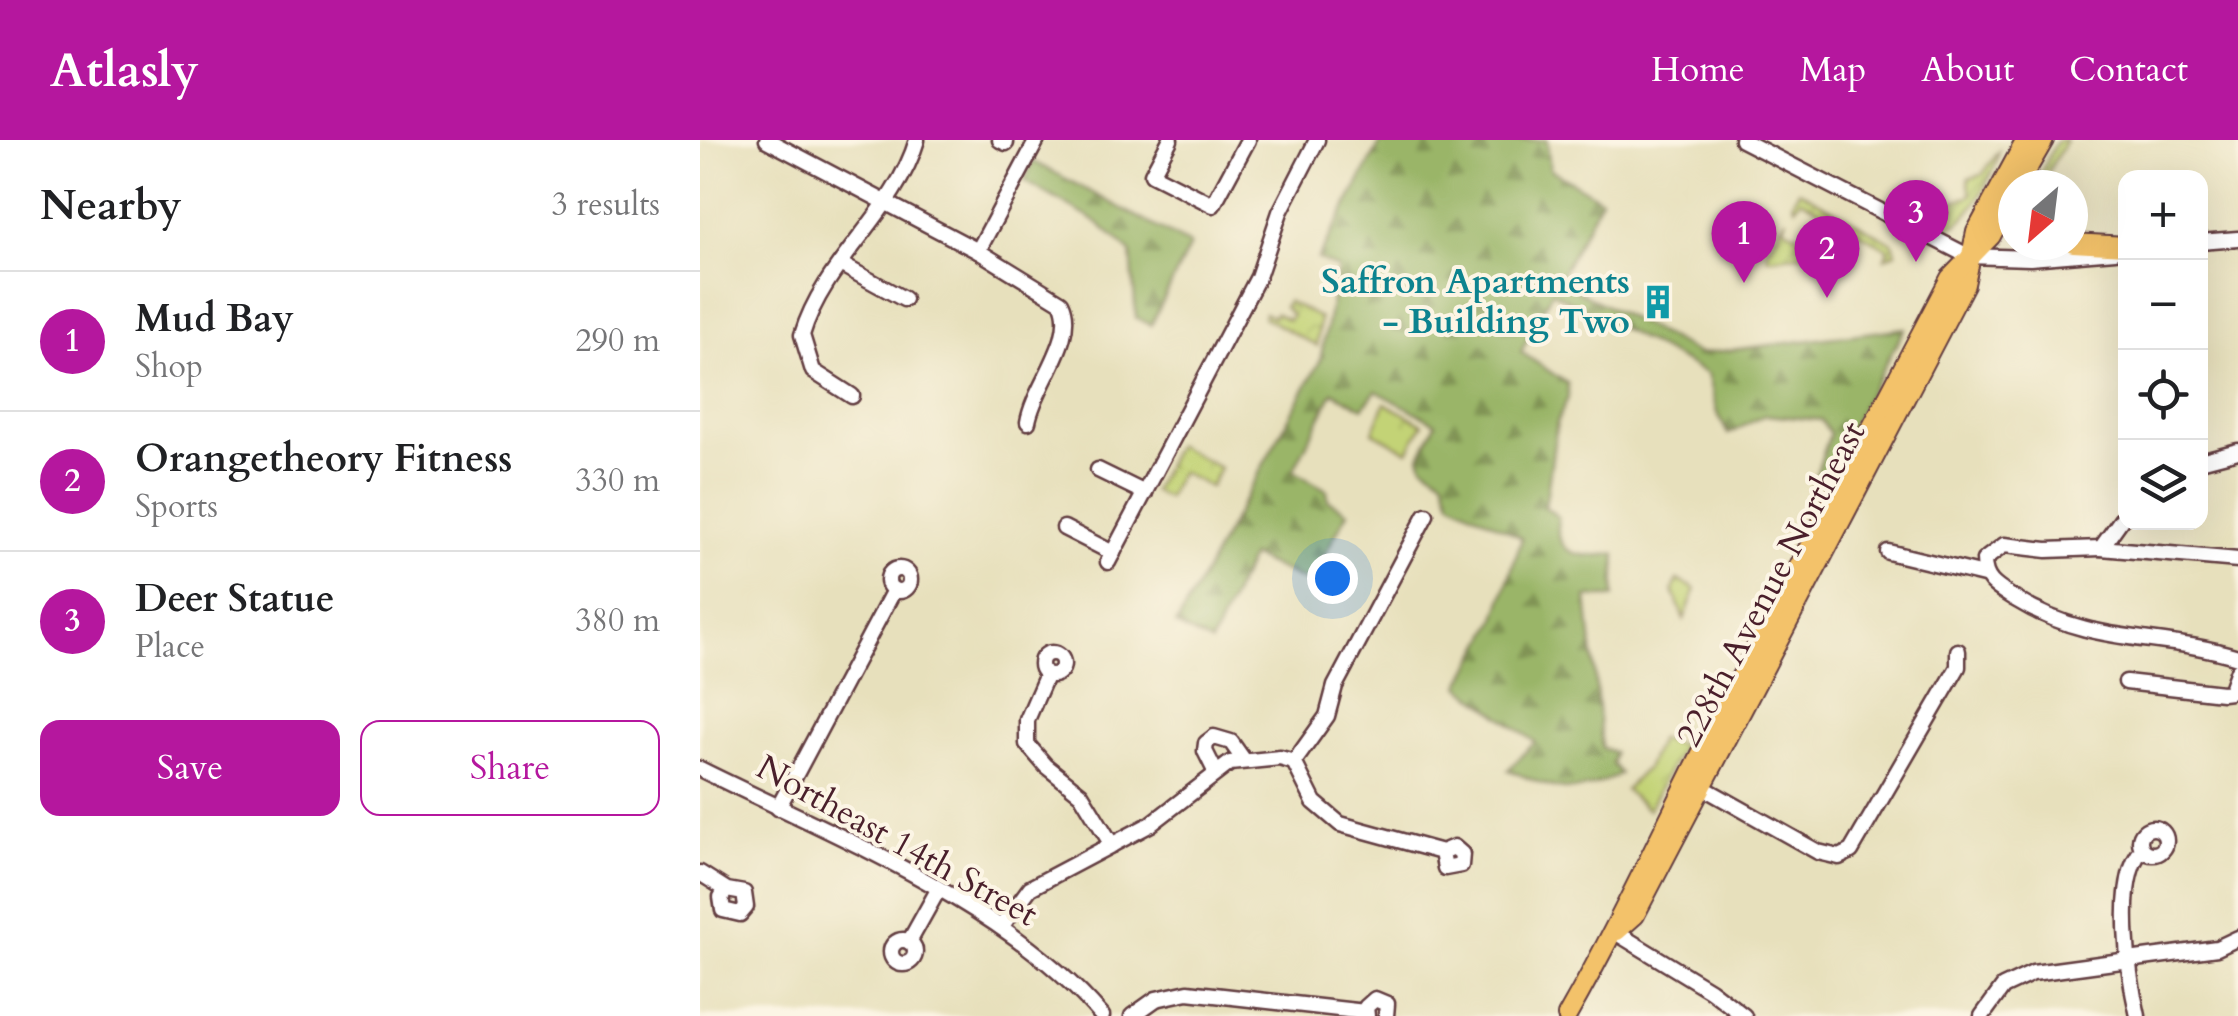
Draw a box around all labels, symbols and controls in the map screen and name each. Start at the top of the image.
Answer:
text: Atlasly [50,38,199,103]
text: Home [1651,46,1745,94]
text: Map [1800,46,1866,94]
text: About [1921,46,2014,94]
text: Contact [2069,46,2188,94]
north arrow [1998,170,2088,260]
map controls [2118,170,2208,530]
button: + [2118,170,2208,260]
text: Nearby [40,177,182,234]
pin: 3 [1884,179,1948,262]
text: 3 results [552,183,660,227]
pin: 1 [1712,201,1776,283]
pin: 2 [1794,216,1860,298]
place label: Saffron Apartments - Building Two [1321,258,1630,346]
button: − [2118,260,2208,350]
building icon: Saffron Apartments - Building Two [1639,283,1677,321]
text: Mud Bay [135,293,294,345]
text: 1 [64,319,81,363]
text: 290 m [575,319,660,363]
text: Shop [135,345,203,389]
button: locate [2118,350,2208,440]
street label: 228th Avenue Northeast [1665,413,1877,755]
text: Orangetheory Fitness [135,433,512,485]
button: layers [2118,440,2208,530]
text: 2 [64,459,81,503]
text: 330 m [575,459,660,503]
text: Sports [135,485,218,529]
your location [1307,553,1358,604]
text: Deer Statue [135,573,335,625]
text: 3 [64,599,81,643]
text: 380 m [575,599,660,643]
text: Place [135,625,205,669]
button: Save [40,720,340,816]
button: Share [360,720,660,816]
street label: Northeast 14th Street [748,744,1046,938]

